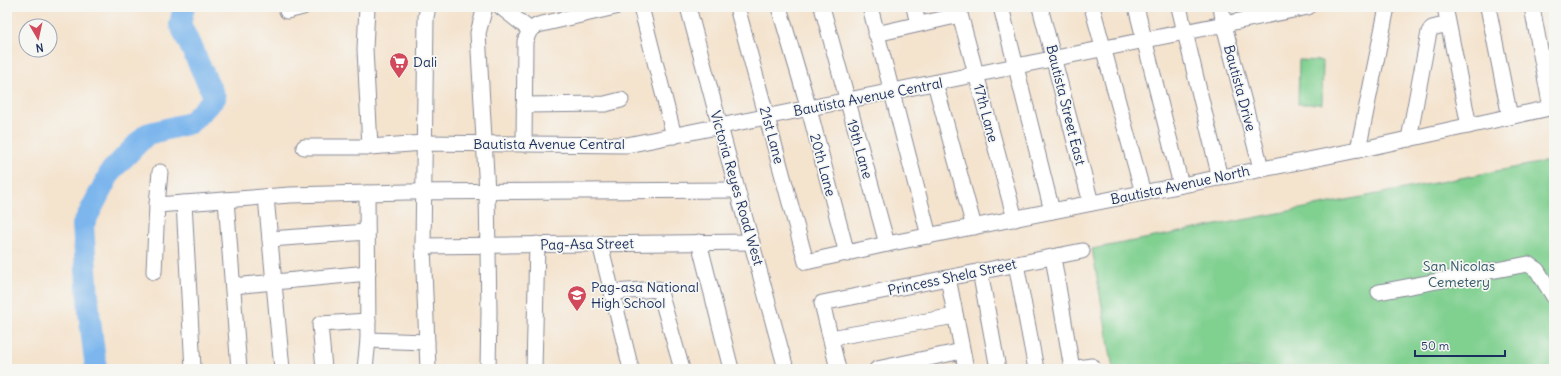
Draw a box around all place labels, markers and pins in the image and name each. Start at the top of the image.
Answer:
supermarket icon: Dali [388,51,410,79]
place label: Dali [413,53,437,71]
place label: Pag-asa National High School [591,278,699,312]
school or university icon: Pag-asa National High School [566,284,588,312]

